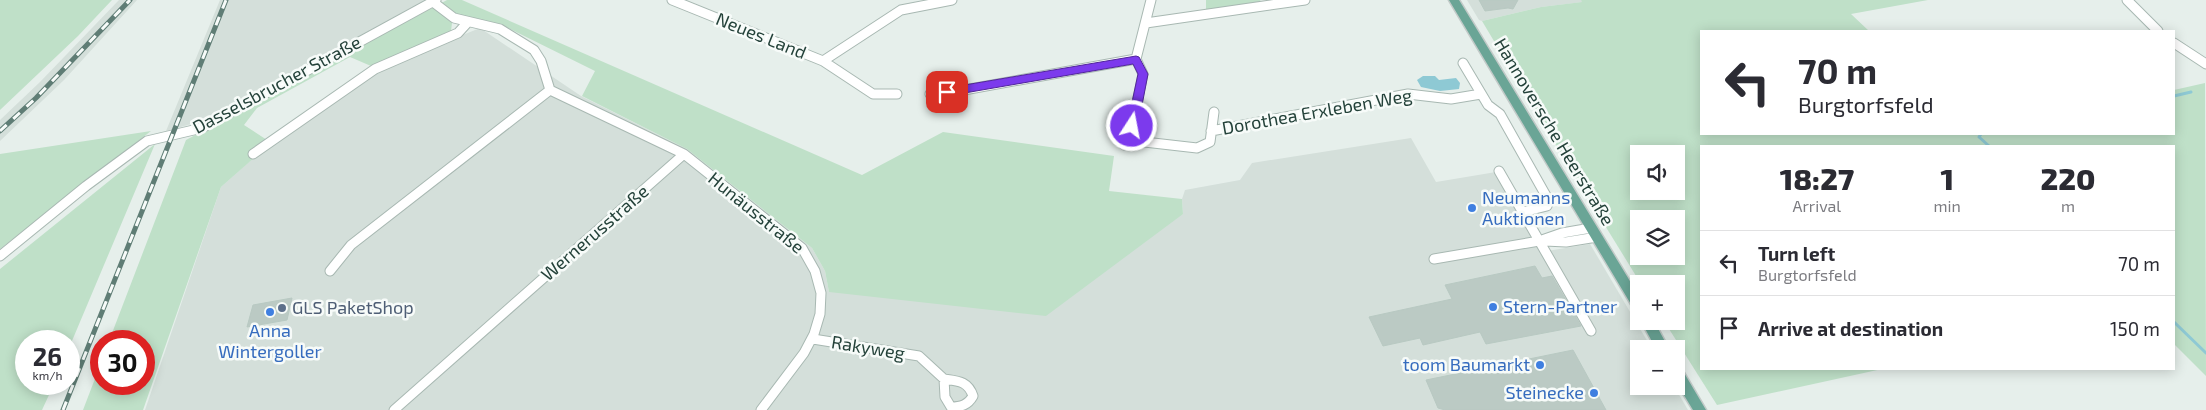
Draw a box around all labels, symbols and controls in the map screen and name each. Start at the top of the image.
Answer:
street label: Neues Land [713,7,810,63]
street label: Dasselsbrucher Straße [189,30,364,138]
street label: Hannoversche Heerstraße [1490,34,1620,229]
text: 70 m [1798,49,1877,91]
icon: left [1715,50,1780,115]
pin [926,71,968,113]
icon: arrive [933,78,961,106]
street label: Dorothea Erxleben Weg [1220,83,1414,139]
text: Burgtorfsfeld [1798,91,1934,117]
position arrow [1105,99,1157,151]
map controls [1630,145,1685,395]
button: sound [1630,145,1685,200]
text: 18:27 [1780,160,1854,196]
text: 1 [1940,160,1954,196]
text: 220 [2041,160,2095,196]
street label: Hunäusstraße [704,167,809,258]
street label: Wernerusstraße [536,180,653,285]
place label: Neumanns Auktionen [1482,186,1570,229]
text: Arrival [1792,196,1841,215]
text: min [1934,196,1961,215]
text: m [2061,196,2075,215]
marker: Neumanns Auktionen [1466,202,1478,214]
button: layers [1630,210,1685,265]
text: Turn left [1758,242,1835,265]
icon: left [1715,249,1743,277]
text: 70 m [2118,252,2160,275]
text: Burgtorfsfeld [1758,265,1857,284]
button: + [1630,275,1685,330]
place label: Stern-Partner [1503,295,1617,317]
place label: GLS PaketShop [292,296,414,318]
marker: Stern-Partner [1487,301,1499,313]
marker: GLS PaketShop [276,302,288,314]
marker: Anna Wintergoller [264,306,276,318]
icon: arrive [1715,314,1743,342]
text: Arrive at destination [1758,317,1943,340]
text: 150 m [2110,317,2160,340]
place label: Anna Wintergoller [218,319,322,362]
speed limit sign: 30 [90,330,155,395]
street label: Rakyweg [830,330,907,364]
button: − [1630,340,1685,395]
text: 26 [33,341,62,371]
place label: toom Baumarkt [1403,353,1530,375]
marker: toom Baumarkt [1534,359,1546,371]
text: km/h [33,368,62,382]
place label: Steinecke [1506,381,1584,403]
marker: Steinecke [1588,387,1600,399]

